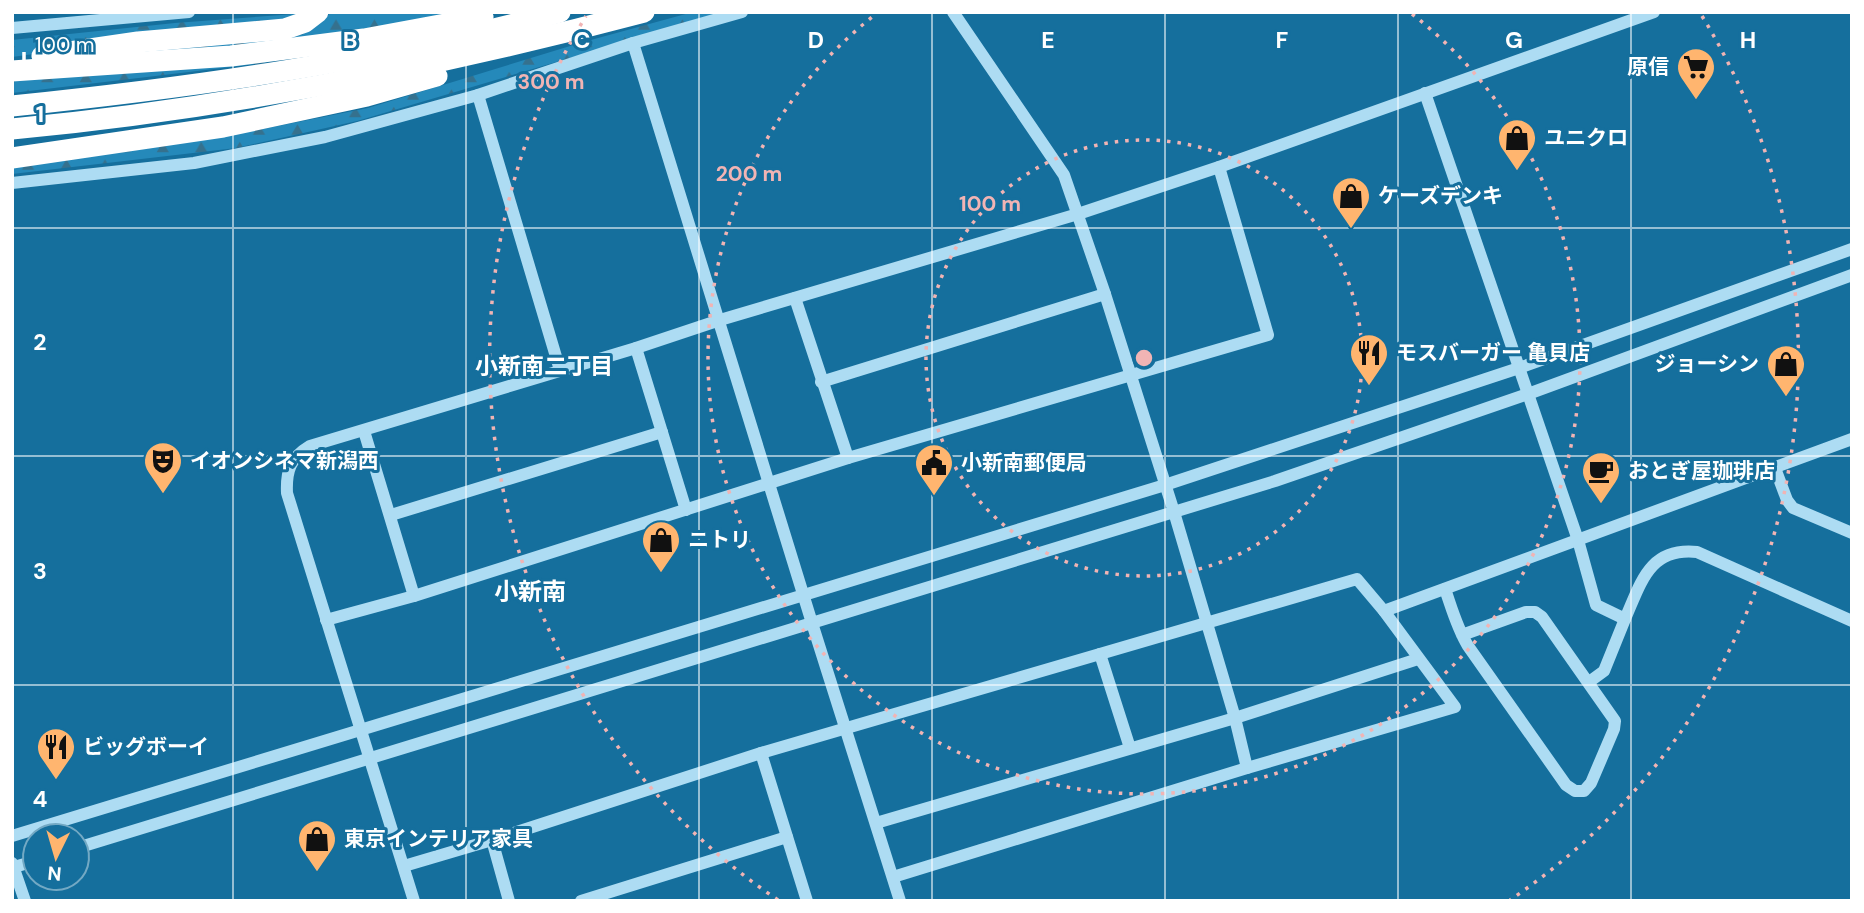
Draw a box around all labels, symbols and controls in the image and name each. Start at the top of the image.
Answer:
scale bar [24,21,242,65]
text: B [343,25,357,55]
text: C [574,25,590,55]
text: D [808,25,824,55]
text: E [1041,25,1055,55]
text: F [1276,25,1289,55]
text: G [1505,25,1523,55]
text: H [1740,25,1756,55]
text: 100 m [35,31,95,59]
supermarket icon: 原信 [1675,46,1717,101]
place label: 原信 [1627,53,1669,81]
text: 300 m [518,68,584,96]
text: 1 [36,99,44,129]
shop icon: ユニクロ [1496,117,1538,172]
place label: ユニクロ [1544,124,1628,152]
text: 200 m [716,160,782,188]
shop icon: ケーズデンキ [1330,175,1372,230]
place label: ケーズデンキ [1378,182,1503,210]
text: 100 m [959,190,1021,218]
text: 2 [33,327,47,357]
restaurant icon: モスバーガー 亀貝店 [1348,332,1390,387]
place label: モスバーガー 亀貝店 [1396,339,1590,367]
shop icon: ジョーシン [1765,343,1807,398]
centre of rings [1132,346,1156,370]
place label: ジョーシン [1654,350,1759,378]
district label: 小新南二丁目 [475,351,613,381]
theatre icon: イオンシネマ新潟西 [142,440,184,495]
public building icon: 小新南郵便局 [913,442,955,497]
place label: イオンシネマ新潟西 [190,447,379,475]
place label: 小新南郵便局 [961,449,1087,477]
cafe icon: おとぎ屋珈琲店 [1580,450,1622,505]
place label: おとぎ屋珈琲店 [1628,457,1775,485]
shop icon: ニトリ [640,519,682,574]
place label: ニトリ [688,526,751,554]
text: 3 [33,556,47,586]
district label: 小新南 [494,576,566,607]
restaurant icon: ビッグボーイ [35,726,77,781]
place label: ビッグボーイ [83,733,209,761]
text: 4 [33,784,48,814]
shop icon: 東京インテリア家具 [296,818,338,873]
north arrow [21,822,91,892]
place label: 東京インテリア家具 [344,825,533,853]
text: N [47,860,63,886]

